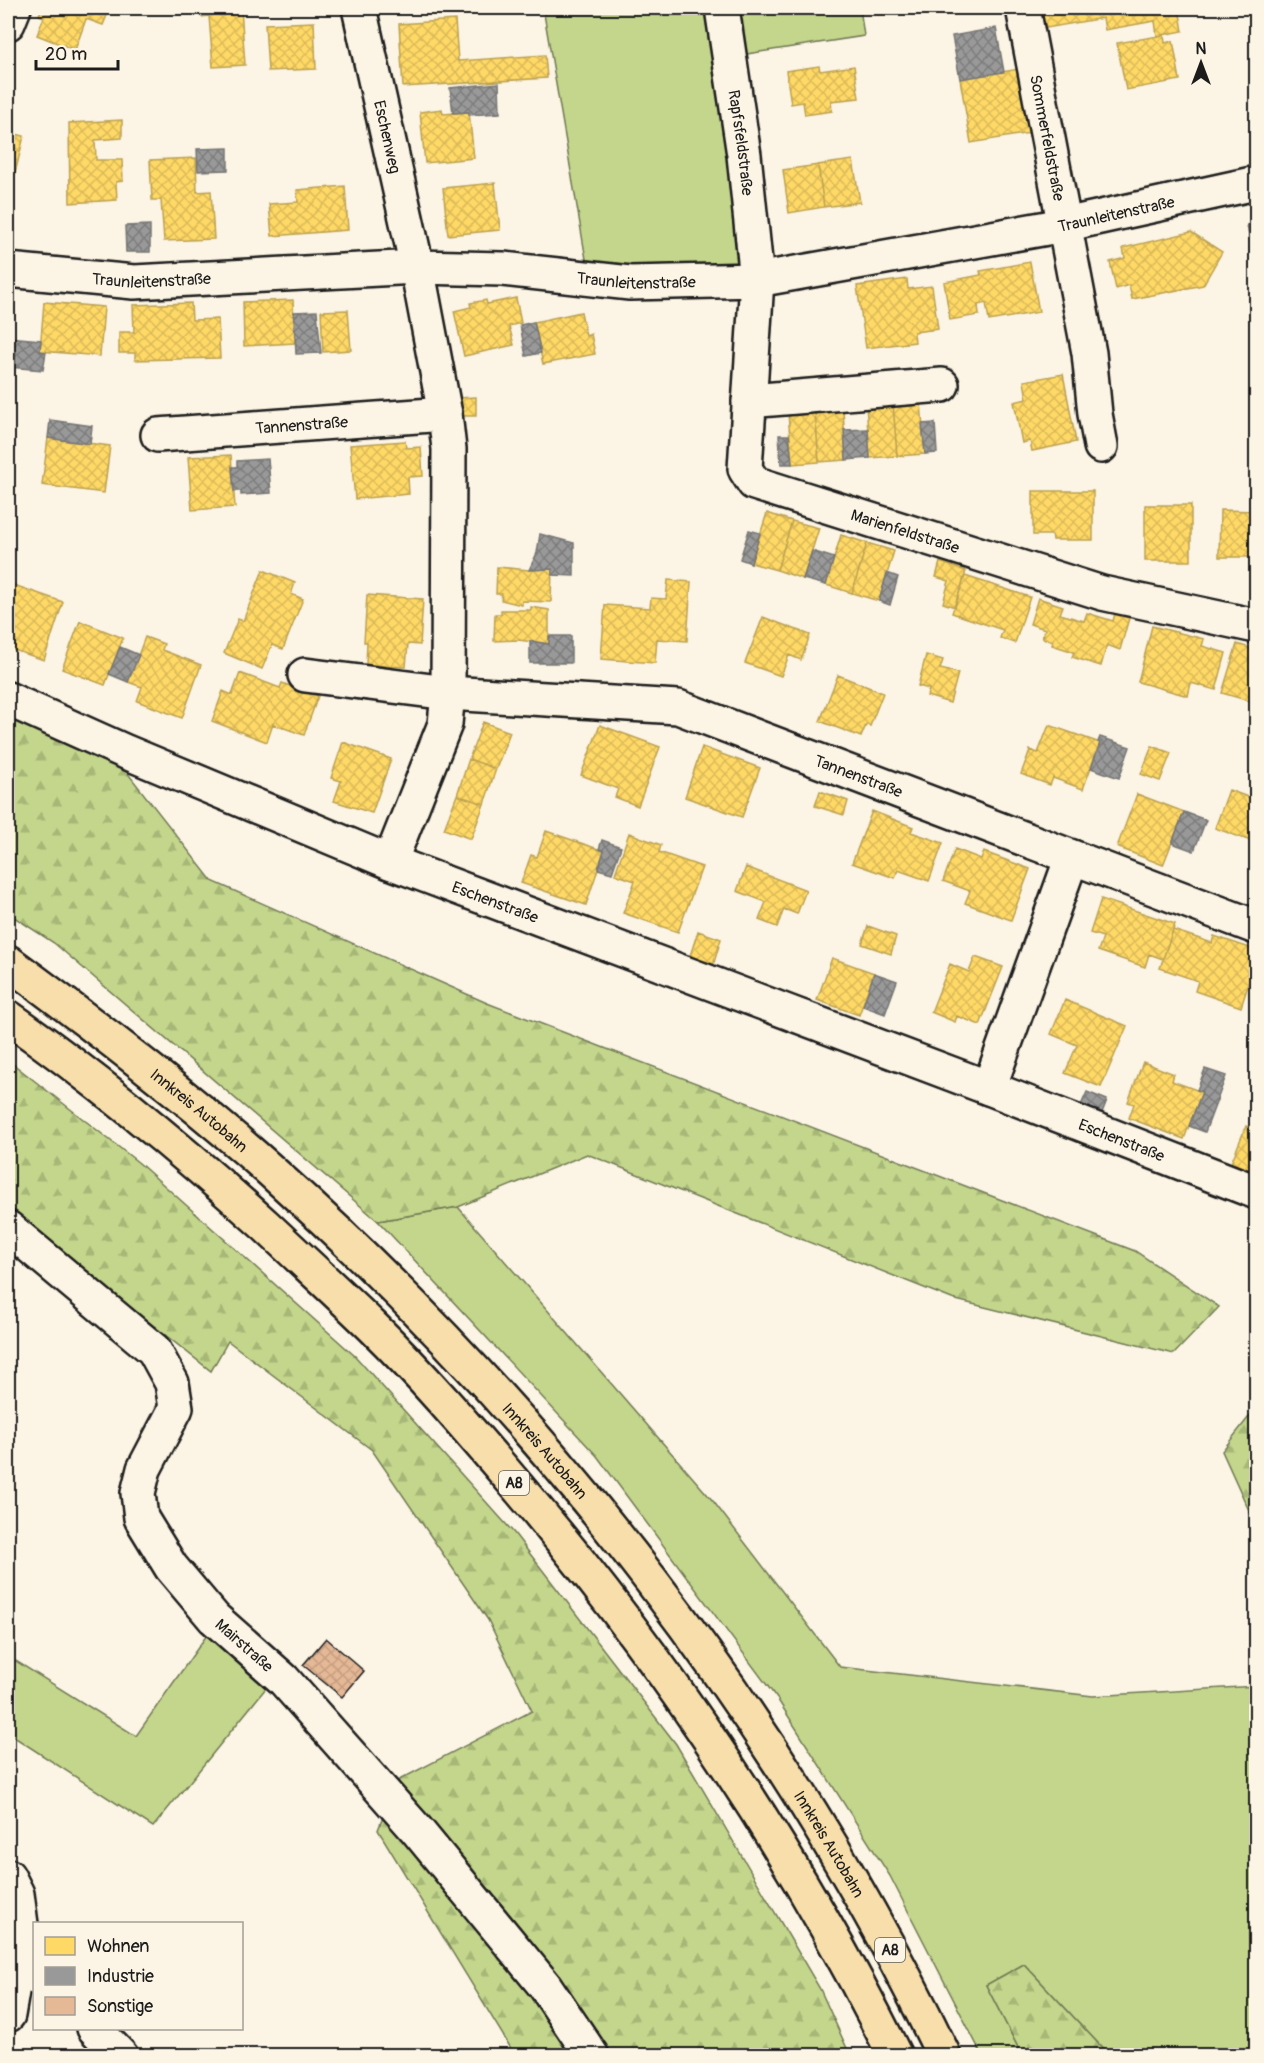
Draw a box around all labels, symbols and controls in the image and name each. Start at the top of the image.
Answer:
scale bar [36,33,118,71]
north arrow [1171,33,1231,93]
text: N [1196,39,1207,59]
text: 20 m [45,43,87,66]
street label: Sommerfeldstraße [1025,73,1069,203]
street label: Rapfsfeldstraße [723,89,757,197]
street label: Eschenweg [369,98,405,176]
street label: Traunleitenstraße [1056,192,1177,237]
street label: Traunleitenstraße [576,268,696,294]
street label: Traunleitenstraße [91,269,212,293]
street label: Tannenstraße [255,412,349,439]
street label: Marienfeldstraße [848,505,962,558]
street label: Tannenstraße [812,751,905,803]
street label: Eschenstraße [449,877,541,928]
street label: Innkreis Autobahn [146,1065,252,1157]
street label: Eschenstraße [1075,1115,1167,1166]
street label: Innkreis Autobahn [497,1399,591,1504]
road number: A8 [499,1471,529,1495]
street label: Mairstraße [211,1615,277,1677]
street label: Innkreis Autobahn [789,1787,868,1901]
legend [33,1922,243,2030]
text: Wohnen [87,1935,149,1958]
road number: A8 [875,1938,905,1962]
text: Industrie [87,1965,154,1988]
text: Sonstige [87,1995,153,2018]

